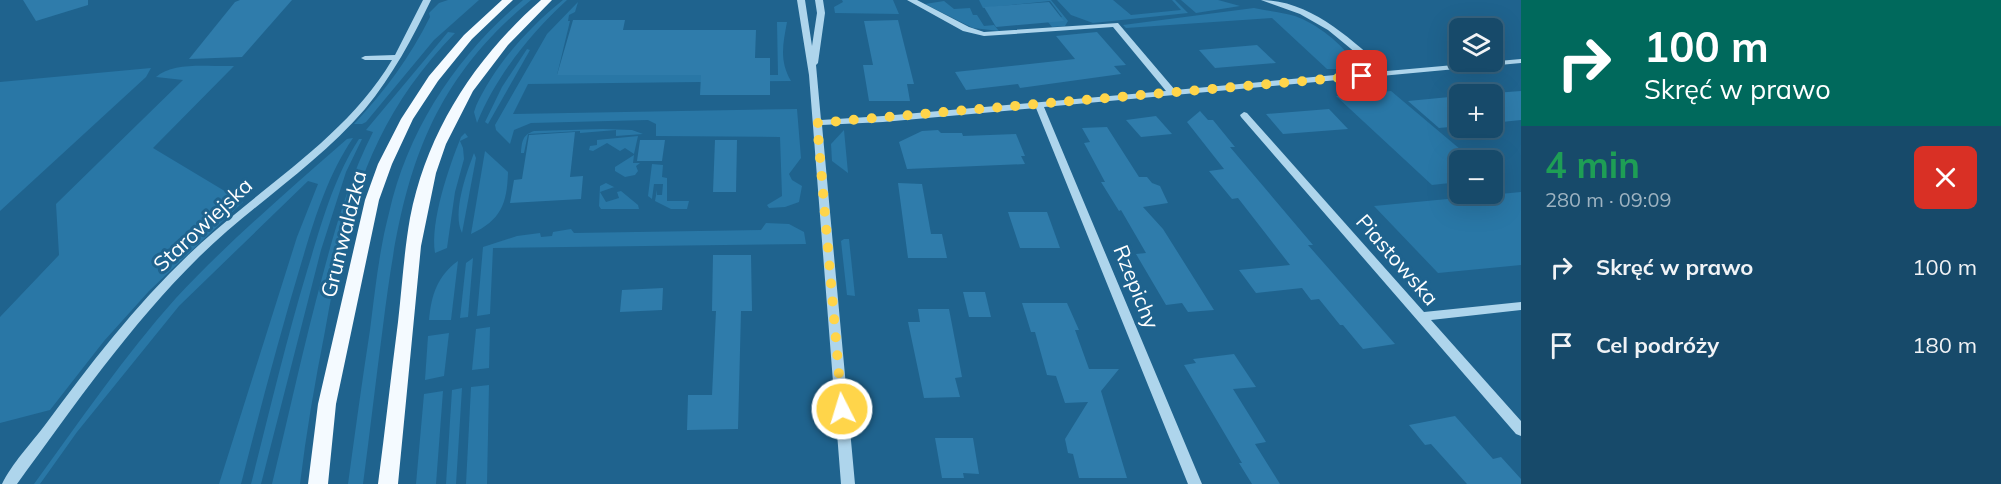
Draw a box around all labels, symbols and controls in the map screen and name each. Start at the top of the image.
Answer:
map controls [1449,18,1503,204]
button: layers [1449,18,1503,72]
text: 100 m [1644,20,1769,73]
icon: right [1545,24,1623,102]
pin [1336,50,1387,101]
icon: arrive [1345,59,1378,92]
text: Skręć w prawo [1644,72,1831,106]
button: + [1449,84,1503,138]
text: 4 min [1545,142,1640,187]
button: close [1914,146,1977,209]
button: − [1449,150,1503,204]
street label: Grunwaldzka [315,168,371,300]
street label: Starowiejska [147,172,257,277]
text: 280 m · 09:09 [1545,187,1671,212]
street label: Piastowska [1351,208,1444,310]
street label: Rzepichy [1108,241,1165,332]
icon: right [1545,251,1578,284]
text: Skręć w prawo [1596,253,1753,281]
text: 100 m [1912,253,1977,281]
icon: arrive [1545,329,1578,362]
text: Cel podróży [1596,331,1719,359]
text: 180 m [1912,331,1977,359]
position arrow [810,377,874,441]

